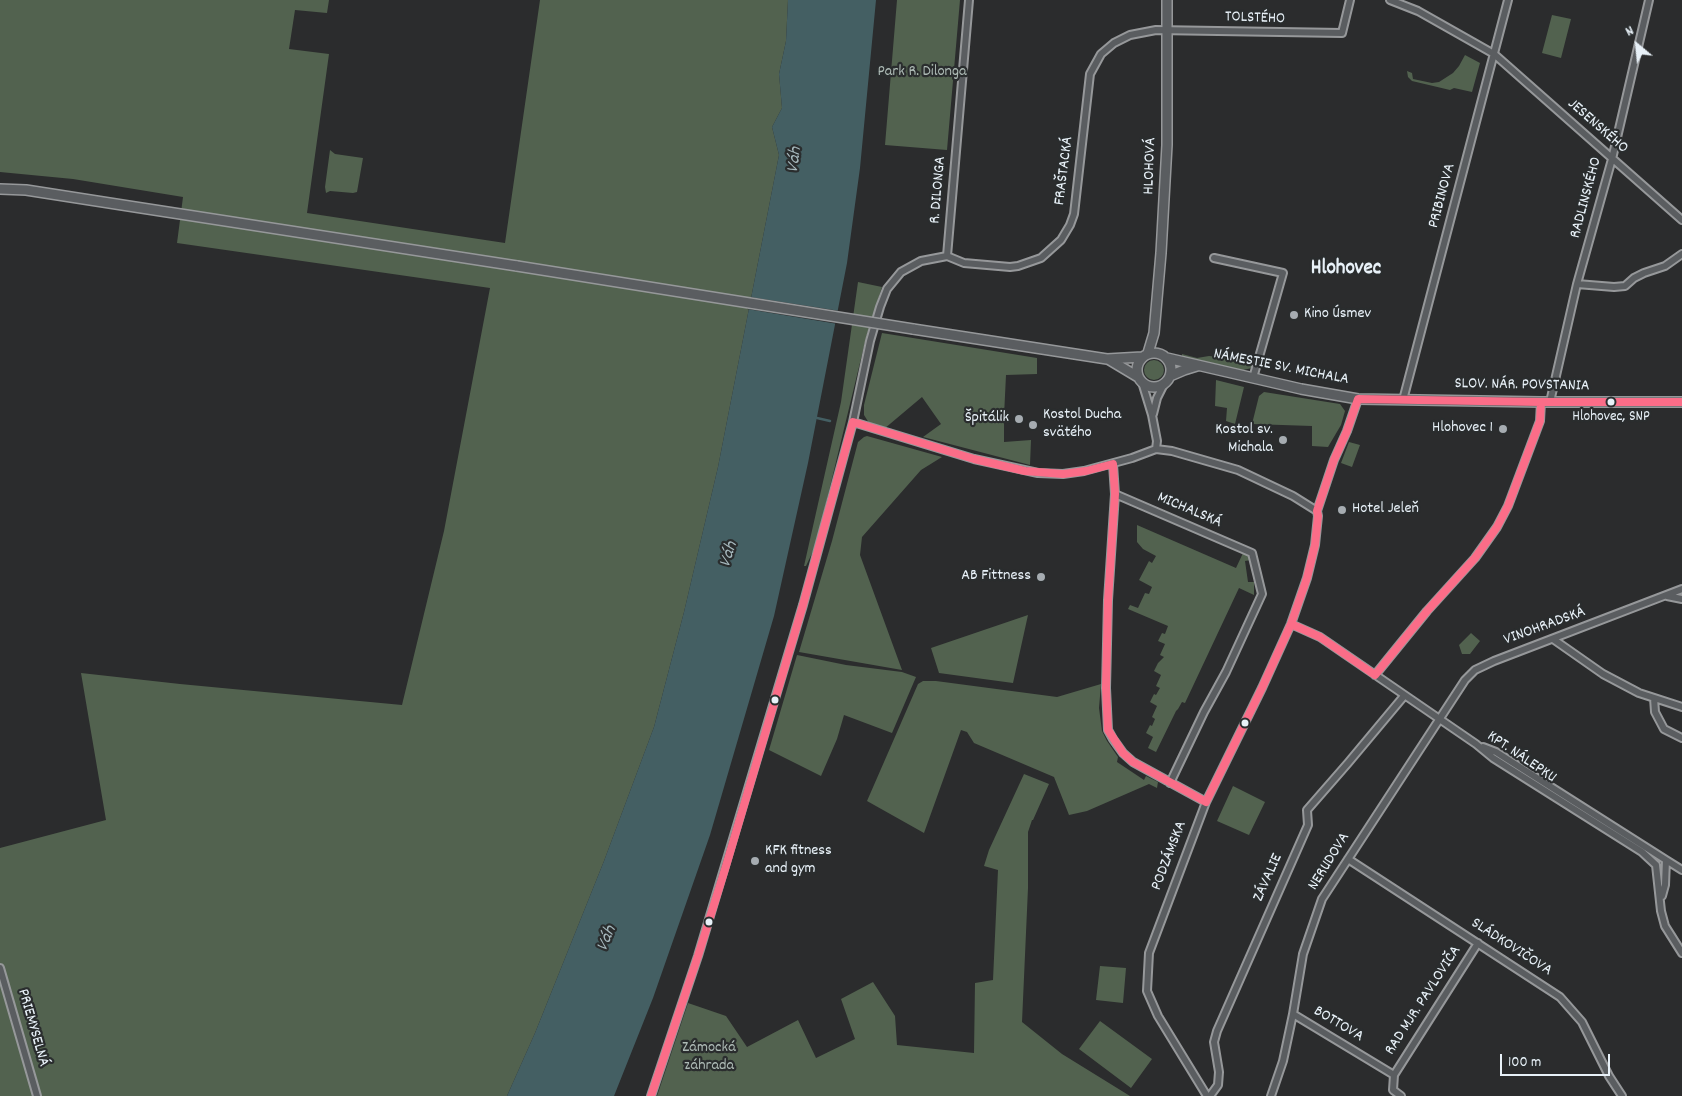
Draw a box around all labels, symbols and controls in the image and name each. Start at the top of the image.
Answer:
street label: TOLSTÉHO [1225,8,1285,30]
north arrow [1612,20,1662,70]
text: N [1622,21,1638,42]
park label: Park R. Dilonga [877,63,967,83]
street label: JESENSKÉHO [1563,95,1631,159]
street label: FRAŠTACKÁ [1051,136,1079,206]
street label: HLOHOVÁ [1140,137,1162,195]
water label: Váh [784,146,808,174]
street label: R. DILONGA [926,155,952,225]
street label: RADLINSKÉHO [1567,155,1607,241]
street label: PRIBINOVA [1425,162,1461,230]
district label: Hlohovec [1311,257,1381,283]
place label: Kino Úsmev [1304,305,1371,325]
marker: Kino Úsmev [1288,309,1300,321]
street label: NÁMESTIE SV. MICHALA [1212,345,1350,391]
street label: SLOV. NÁR. POVSTANIA [1454,375,1590,397]
marker: Hlohovec, SNP [1606,397,1616,407]
place label: Kostol Ducha svätého [1043,406,1121,444]
place label: Špitálik [965,409,1009,429]
place label: Hlohovec, SNP [1572,409,1650,427]
marker: Špitálik [1013,413,1025,425]
marker: Kostol Ducha svätého [1027,419,1039,431]
place label: Hlohovec 1 [1432,419,1493,439]
place label: Kostol sv. Michala [1215,421,1273,459]
marker: Hlohovec 1 [1497,423,1509,435]
marker: Kostol sv. Michala [1277,434,1289,446]
street label: MICHALSKÁ [1154,489,1224,533]
place label: Hotel Jeleň [1352,500,1419,520]
marker: Hotel Jeleň [1336,504,1348,516]
water label: Váh [716,539,744,571]
place label: AB Fittness [961,567,1031,587]
marker: AB Fittness [1035,571,1047,583]
street label: VINOHRADSKÁ [1502,603,1588,651]
unlabelled marker [770,695,780,705]
unlabelled marker [1240,718,1250,728]
street label: KPT. NÁLEPKU [1483,728,1559,788]
street label: PODZÁMSKA [1148,819,1192,893]
street label: NERUDOVA [1305,830,1355,894]
place label: KFK fitness and gym [765,842,832,880]
street label: ZÁVALIE [1250,851,1288,905]
marker: KFK fitness and gym [749,855,761,867]
street label: SLÁDKOVIČOVA [1467,915,1555,981]
unlabelled marker [704,917,714,927]
water label: Váh [593,923,623,955]
street label: RAD MJR. PAVLOVIČA [1382,943,1466,1059]
street label: PRIEMYSELNÁ [12,987,52,1069]
street label: BOTTOVA [1309,1003,1367,1047]
park label: Zámocká záhrada [682,1039,736,1077]
scale bar [1502,1044,1612,1076]
text: 100 m [1508,1052,1541,1074]

